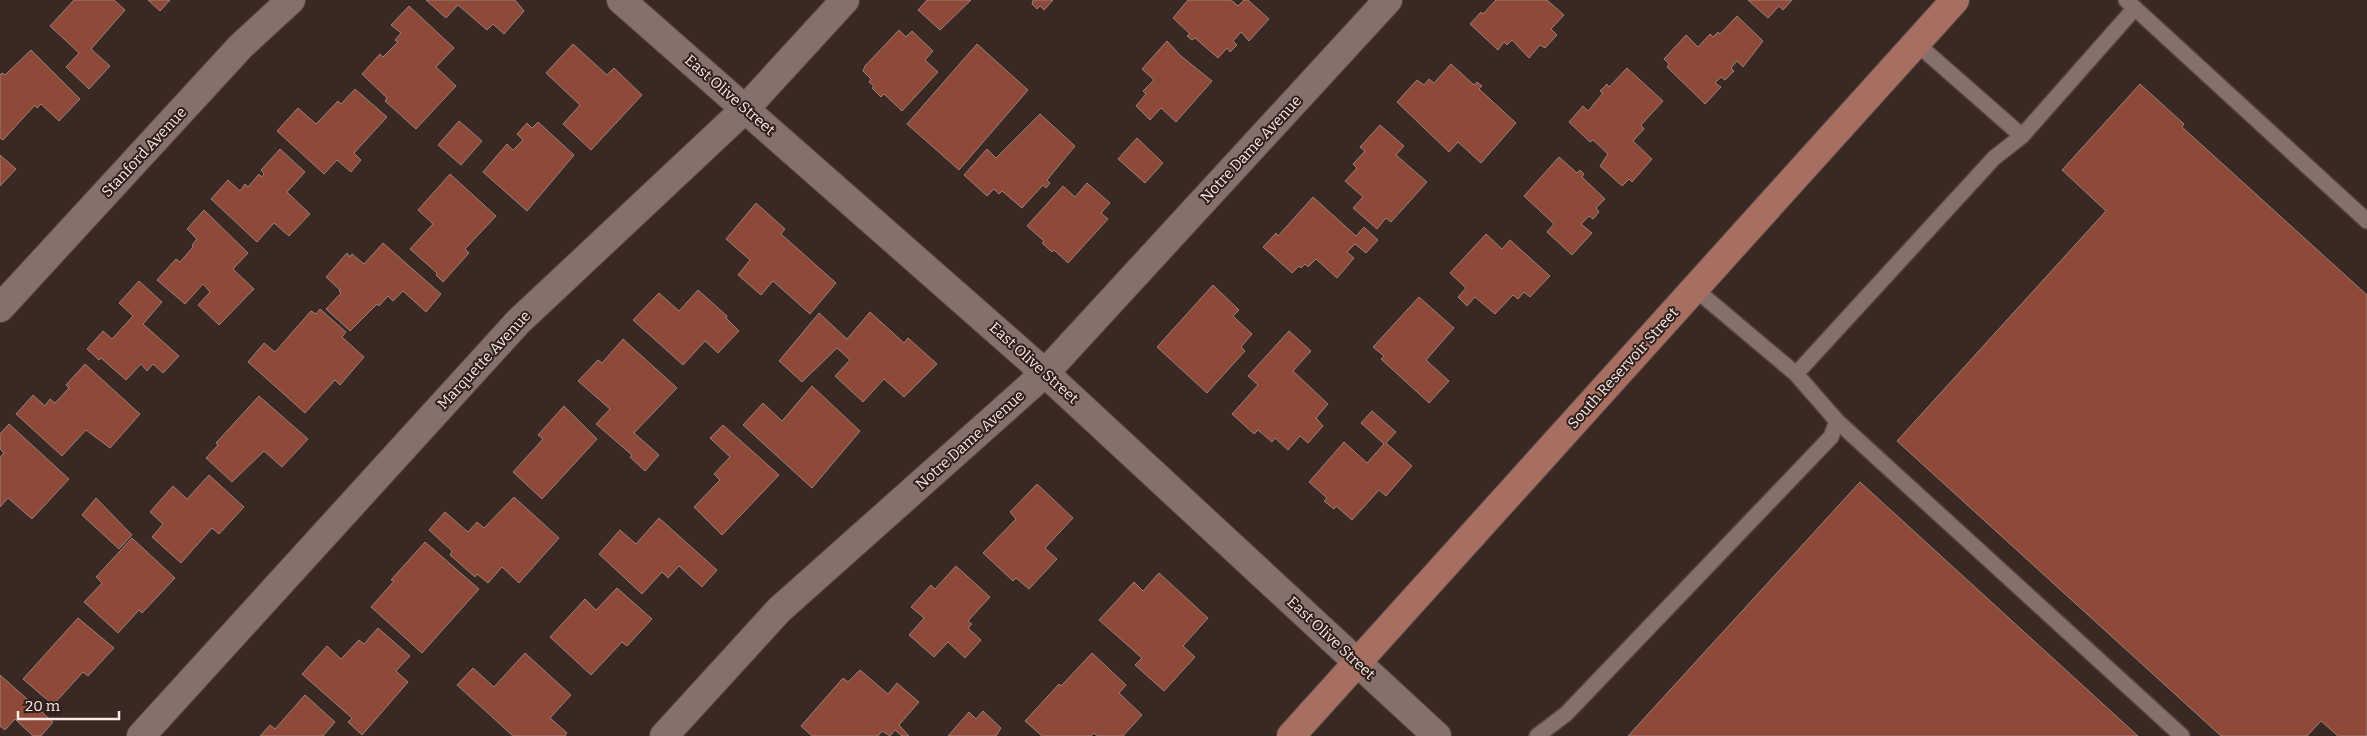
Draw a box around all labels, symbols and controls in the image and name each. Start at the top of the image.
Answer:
street label: East Olive Street [681,51,779,139]
street label: Notre Dame Avenue [1197,92,1305,206]
street label: Stanford Avenue [98,103,190,201]
street label: South Reservoir Street [1564,303,1683,432]
street label: Marquette Avenue [434,307,534,413]
street label: East Olive Street [986,318,1083,408]
street label: Notre Dame Avenue [912,386,1028,494]
street label: East Olive Street [1283,593,1379,684]
scale bar [18,688,119,720]
text: 20 m [25,697,61,715]

